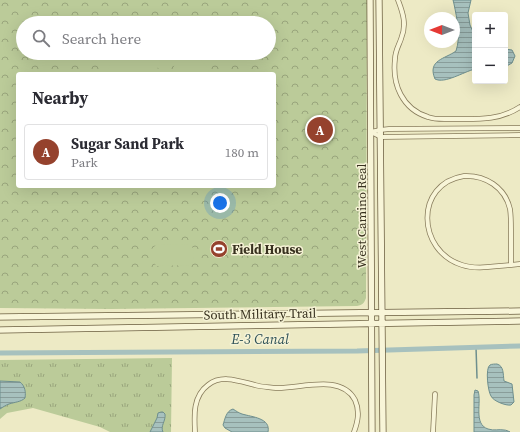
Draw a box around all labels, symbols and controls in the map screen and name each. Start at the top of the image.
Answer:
north arrow [424,12,460,48]
map controls [472,12,508,84]
button: + [472,12,508,48]
search box [16,16,276,60]
icon: search [30,27,52,49]
text: Search here [62,28,141,49]
button: − [472,48,508,84]
text: Nearby [32,86,88,110]
pin: A [307,115,333,145]
text: Sugar Sand Park [71,133,184,154]
text: A [42,144,50,161]
text: 180 m [225,144,259,161]
text: Park [71,154,98,171]
street label: West Camino Real [353,163,370,268]
your location [210,193,230,213]
sports icon: Field House [209,239,229,259]
place label: Field House [232,241,302,258]
street label: South Military Trail [204,305,317,323]
water label: E-3 Canal [230,329,289,349]

